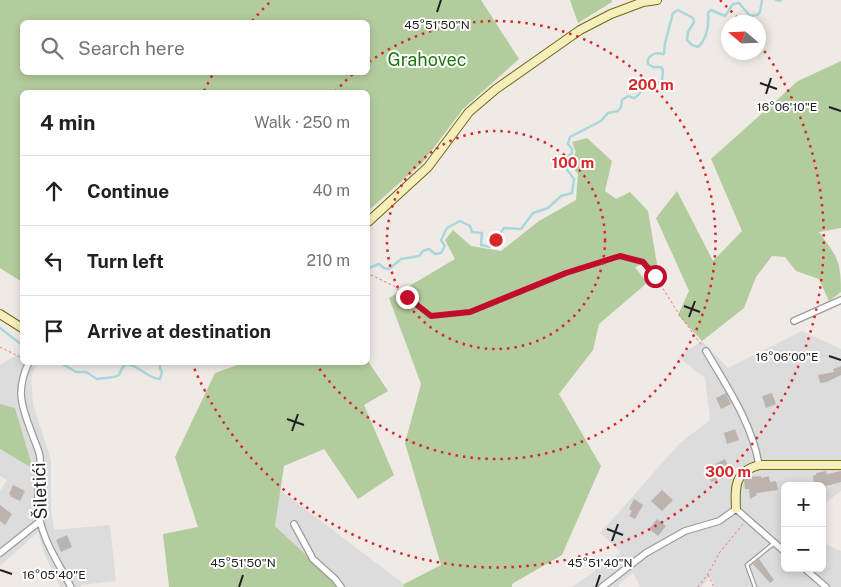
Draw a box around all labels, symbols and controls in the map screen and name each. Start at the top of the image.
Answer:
north arrow [721,15,766,60]
text: 45°51'50"N [404,18,470,32]
search box [20,20,370,75]
icon: search [38,34,66,62]
text: Search here [78,37,185,59]
park label: Grahovec [387,49,467,70]
text: 200 m [628,76,674,93]
text: 16°06'10"E [757,100,817,114]
text: 4 min [40,110,95,135]
text: Walk · 250 m [254,113,350,132]
text: 100 m [552,154,594,171]
icon: ahead [40,177,68,205]
text: Continue [87,180,169,202]
text: 40 m [312,181,350,200]
centre of rings [487,231,505,249]
icon: left [40,247,68,275]
text: Turn left [87,250,164,272]
text: 210 m [306,251,350,270]
route start [644,265,667,288]
route end [396,286,419,309]
icon: arrive [40,317,68,345]
text: Arrive at destination [87,320,271,342]
text: 16°06'00"E [756,350,818,364]
street label: Šiletići [28,462,51,520]
text: 300 m [705,463,751,480]
map controls [781,482,826,572]
button: + [781,482,826,527]
button: − [781,527,826,572]
text: 45°51'50"N [210,556,276,570]
text: 45°51'40"N [567,556,633,570]
text: 16°05'40"E [22,568,86,582]

